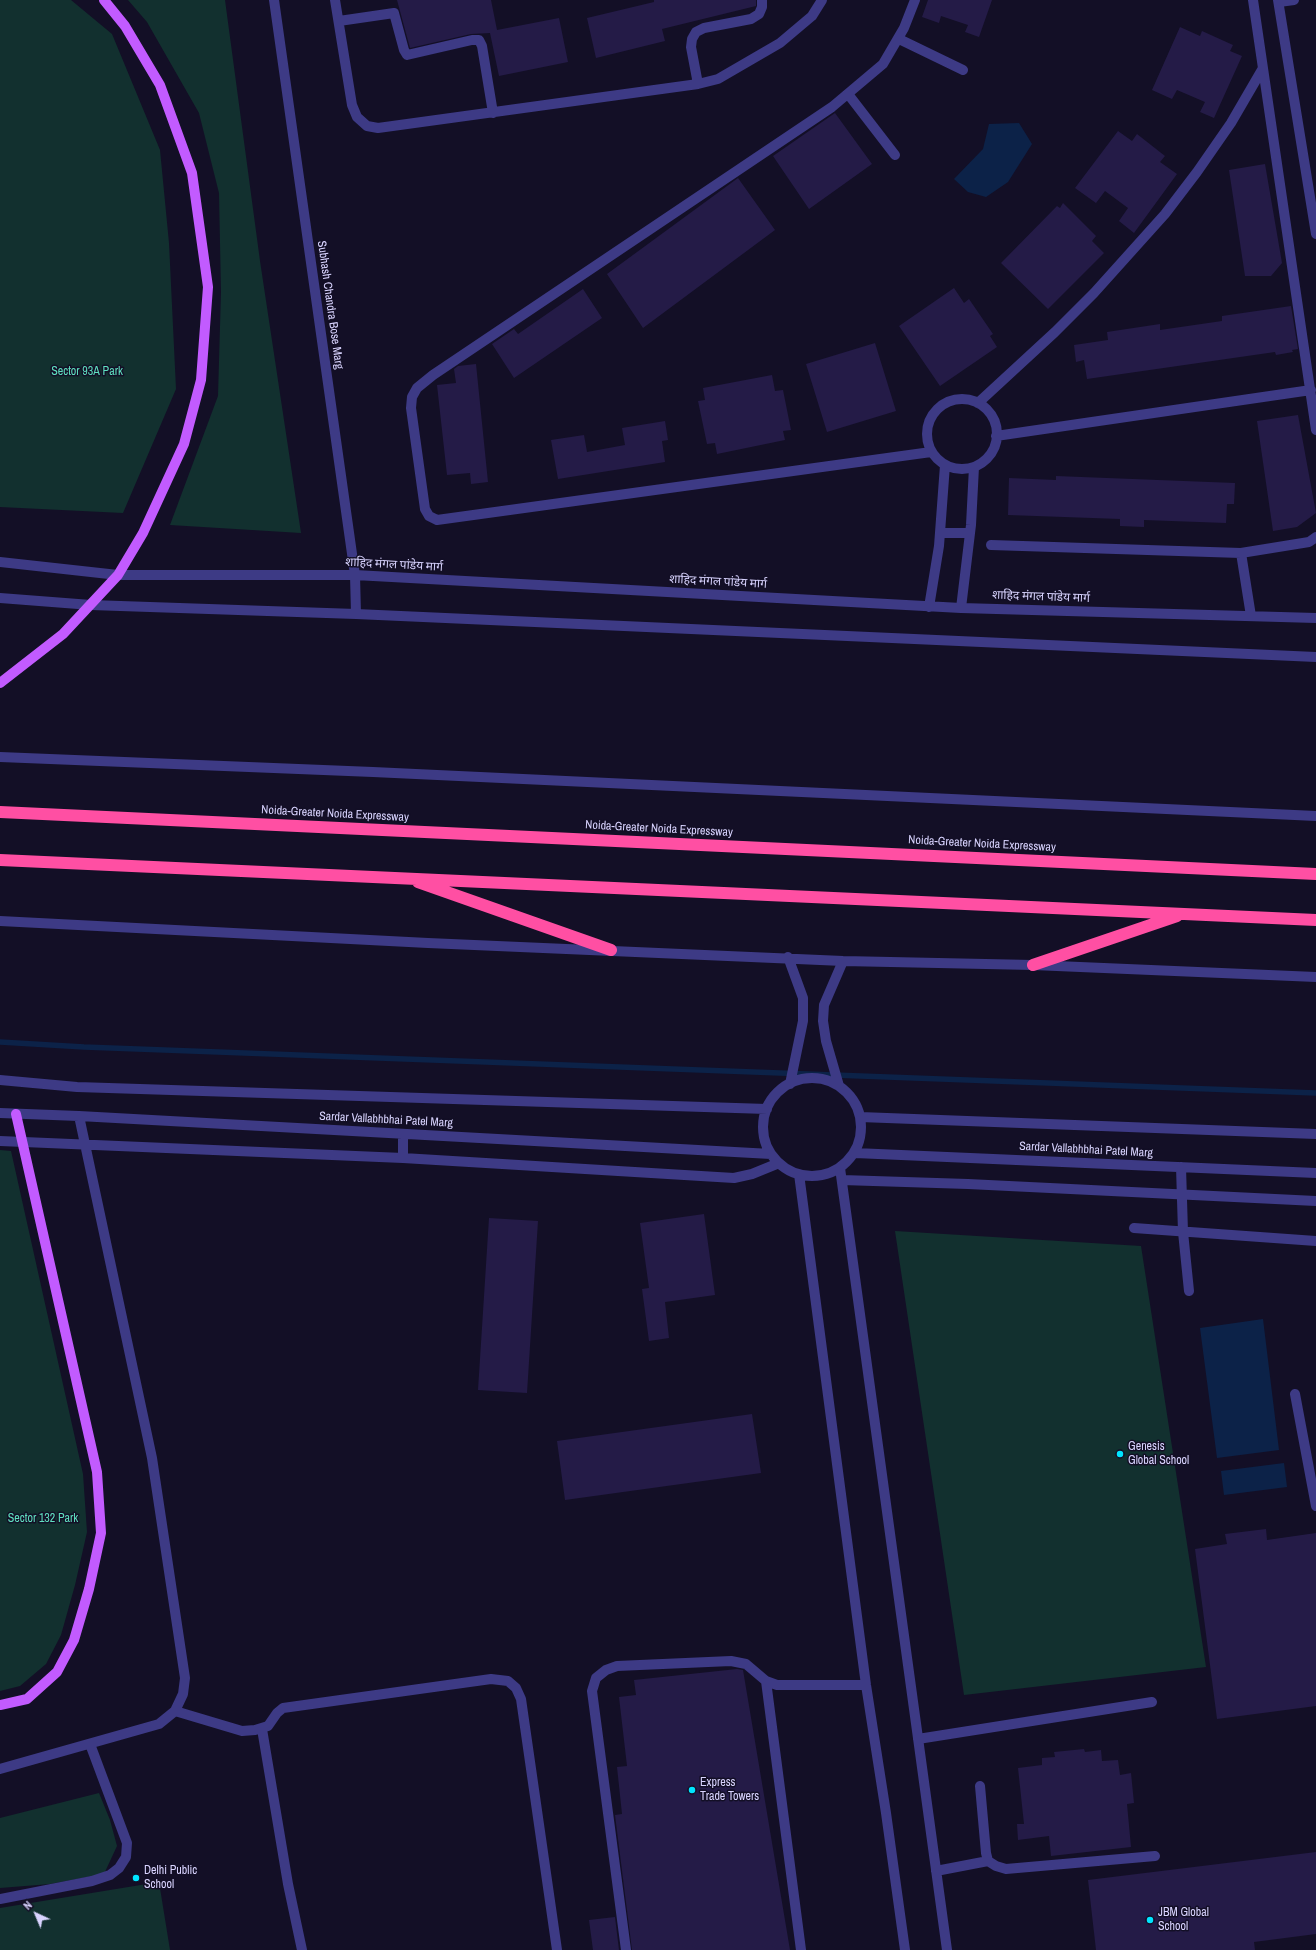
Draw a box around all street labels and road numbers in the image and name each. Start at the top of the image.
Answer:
street label: Subhash Chandra Bose Marg [314,240,346,370]
street label: शाहिद मंगल पांडेय मार्ग [345,555,443,575]
street label: शाहिद मंगल पांडेय मार्ग [669,572,767,592]
street label: शाहिद मंगल पांडेय मार्ग [992,588,1090,606]
street label: Noida-Greater Noida Expressway [261,803,409,825]
street label: Noida-Greater Noida Expressway [585,818,733,840]
street label: Noida-Greater Noida Expressway [908,833,1056,855]
street label: Sardar Vallabhbhai Patel Marg [319,1109,453,1131]
street label: Sardar Vallabhbhai Patel Marg [1019,1139,1153,1161]

